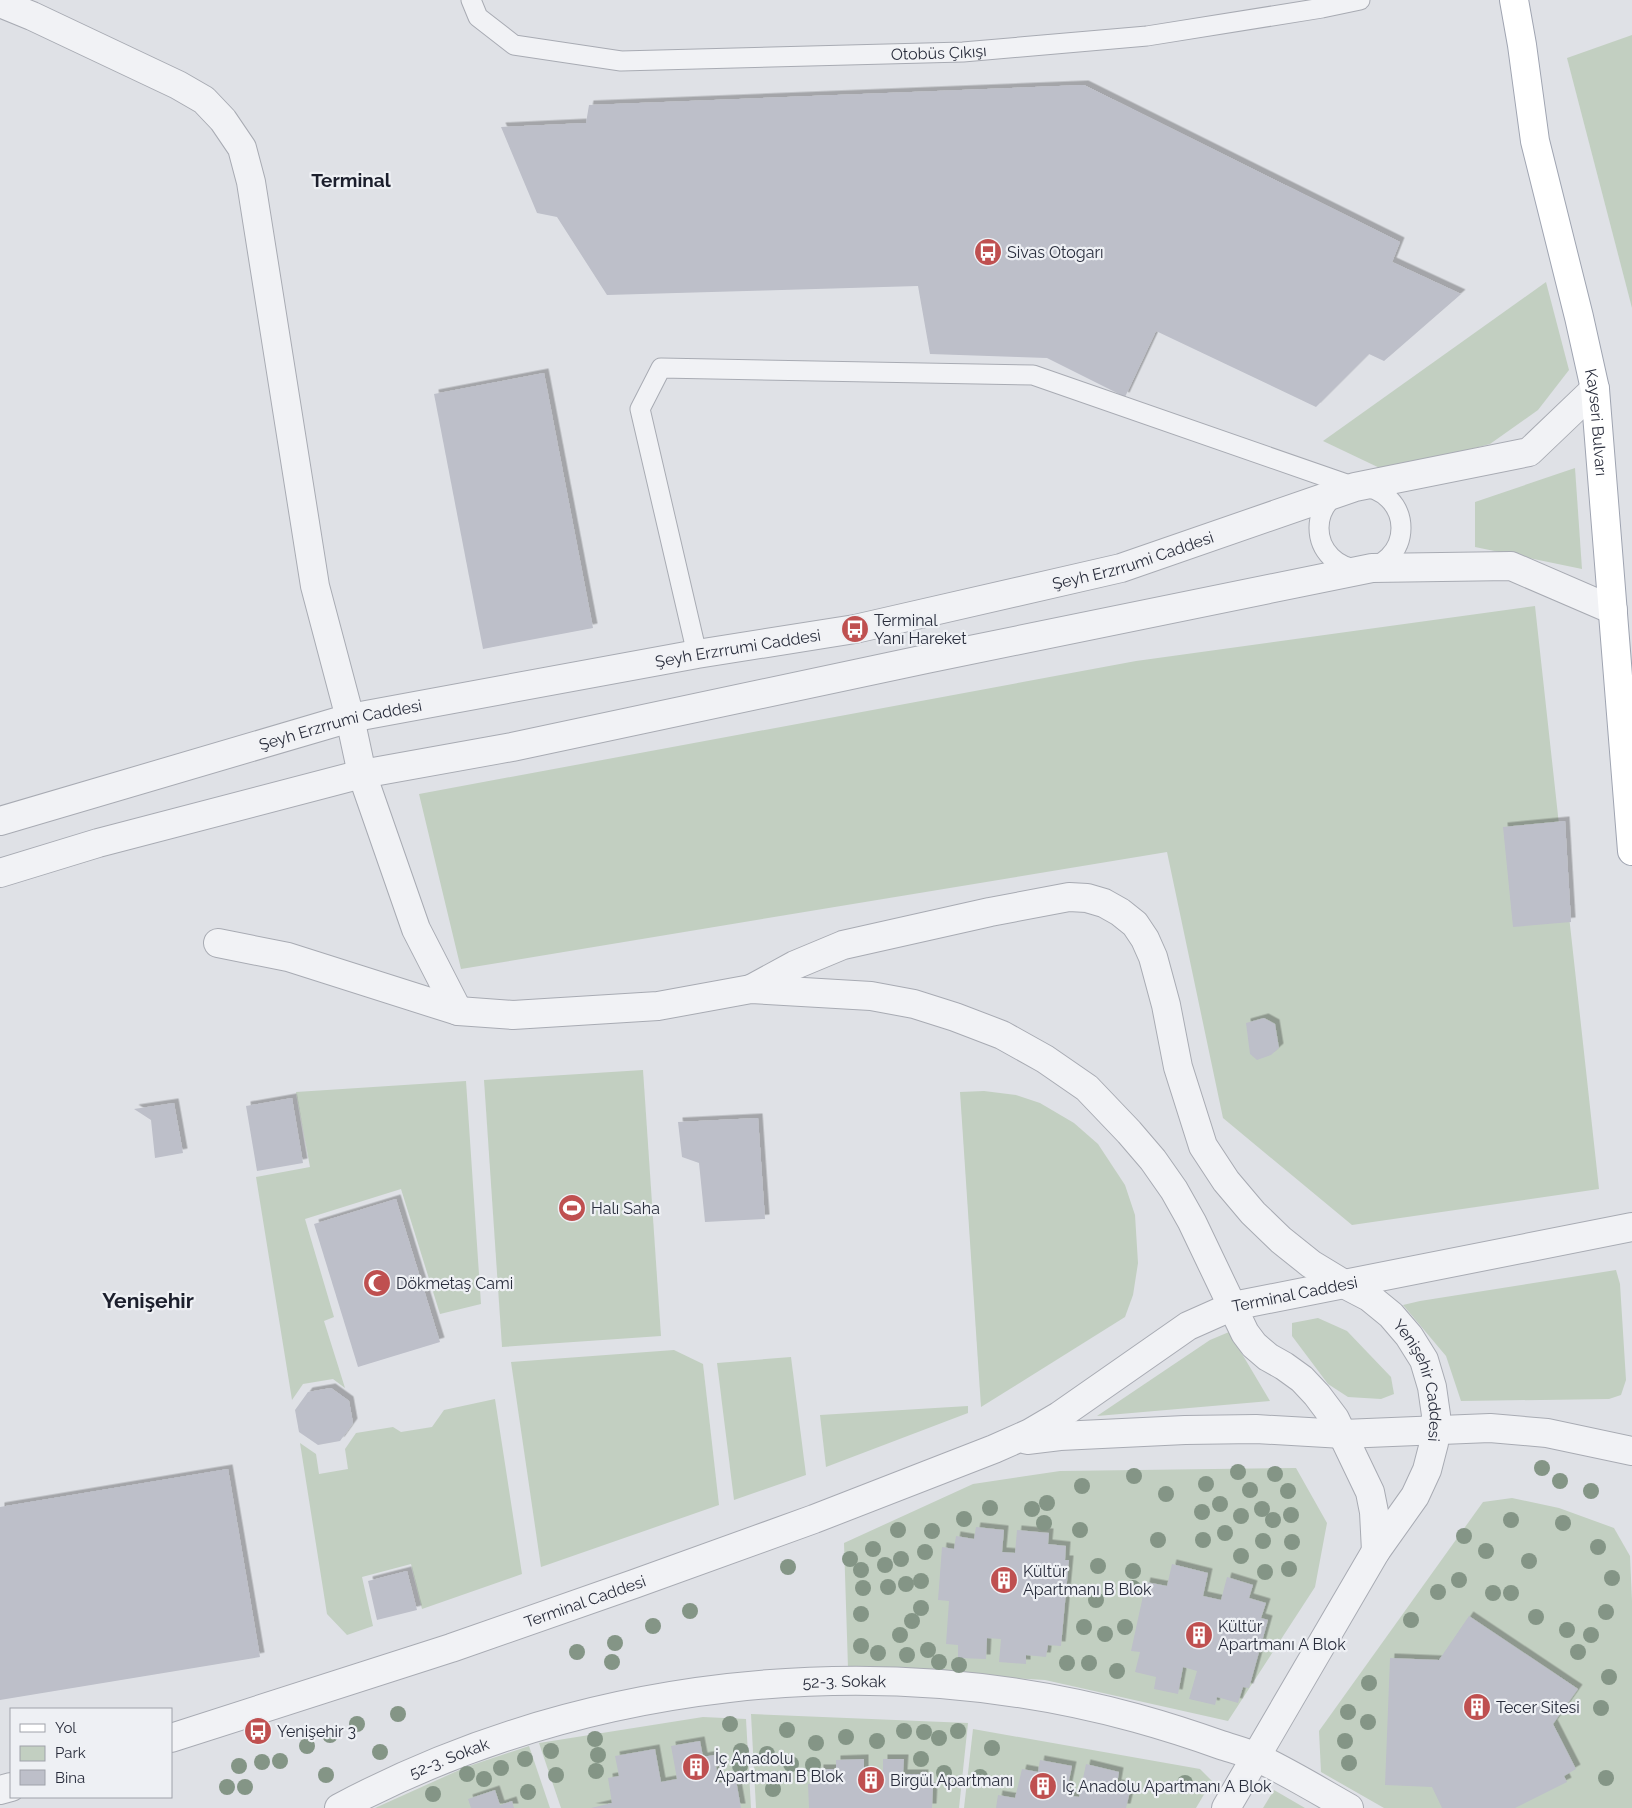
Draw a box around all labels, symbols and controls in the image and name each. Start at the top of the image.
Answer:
street label: Otobüs Çıkışı [891,40,987,63]
district label: Terminal [311,169,392,191]
bus stop icon: Sivas Otogarı [973,237,1003,267]
place label: Sivas Otogarı [1007,243,1104,262]
street label: Kayseri Bulvarı [1581,367,1611,477]
street label: Şeyh Erzrrumi Caddesi [1050,527,1216,593]
place label: Terminal Yanı Hareket [874,611,967,648]
bus stop icon: Terminal Yanı Hareket [840,614,870,644]
street label: Şeyh Erzrrumi Caddesi [654,625,822,671]
street label: Şeyh Erzrrumi Caddesi [257,695,423,754]
sports icon: Halı Saha [557,1193,587,1223]
place label: Halı Saha [591,1199,660,1218]
mosque icon: Dökmetaş Cami [362,1268,392,1298]
street label: Terminal Caddesi [1230,1272,1359,1315]
place label: Dökmetaş Cami [396,1274,513,1293]
district label: Yenişehir [102,1288,194,1313]
street label: Yenişehir Caddesi [1389,1315,1446,1442]
place label: Kültür Apartmanı B Blok [1023,1562,1152,1599]
building icon: Kültür Apartmanı B Blok [989,1565,1019,1595]
street label: Terminal Caddesi [522,1571,648,1631]
place label: Kültür Apartmanı A Blok [1218,1617,1346,1654]
building icon: Kültür Apartmanı A Blok [1184,1620,1214,1650]
street label: 52-3. Sokak [802,1671,887,1692]
building icon: Tecer Sitesi [1462,1692,1492,1722]
place label: Tecer Sitesi [1496,1698,1580,1717]
legend [10,1708,172,1798]
bus stop icon: Yenişehir 3 [243,1716,273,1746]
text: Yol [55,1719,77,1737]
place label: Yenişehir 3 [277,1722,356,1741]
street label: 52-3. Sokak [406,1734,492,1782]
text: Park [55,1744,86,1762]
place label: İç Anadolu Apartmanı B Blok [715,1748,844,1786]
building icon: İç Anadolu Apartmanı B Blok [681,1752,711,1782]
building icon: Birgül Apartmanı [856,1765,886,1795]
text: Bina [55,1769,85,1787]
place label: Birgül Apartmanı [890,1771,1013,1790]
building icon: İç Anadolu Apartmanı A Blok [1028,1771,1058,1801]
place label: İç Anadolu Apartmanı A Blok [1062,1776,1272,1796]

